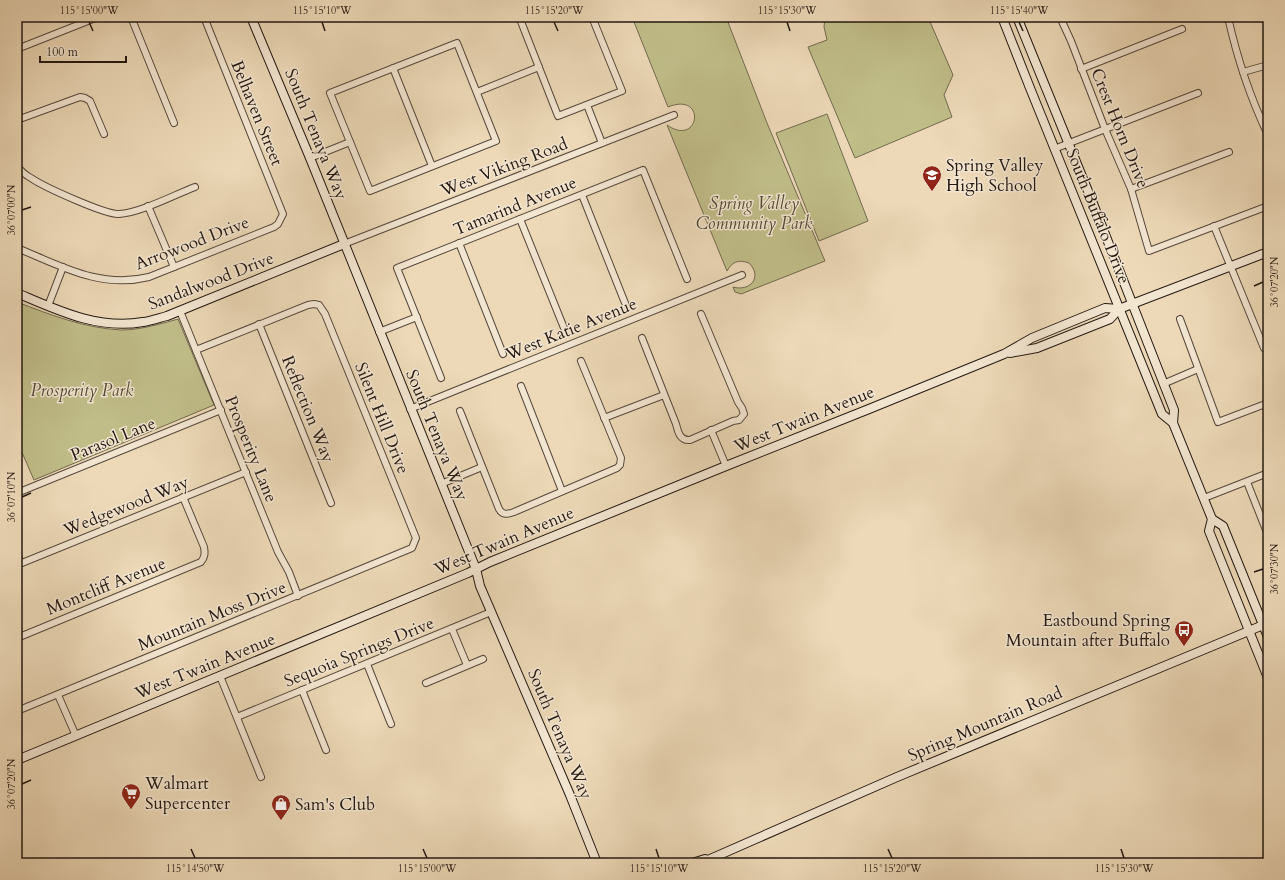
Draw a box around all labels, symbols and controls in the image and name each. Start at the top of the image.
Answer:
text: 115°15'00"W [60,4,119,18]
text: 115°15'10"W [293,4,352,18]
text: 115°15'20"W [525,4,584,18]
text: 115°15'30"W [758,4,817,18]
text: 115°15'40"W [990,4,1049,18]
scale bar [40,38,126,64]
text: 100 m [46,44,79,60]
street label: Belhaven Street [225,57,289,170]
street label: South Tenaya Way [279,65,353,203]
street label: Crest Horn Drive [1085,65,1155,191]
street label: West Viking Road [436,132,571,202]
street label: South Buffalo Drive [1060,145,1136,287]
place label: Spring Valley High School [946,154,1044,197]
school or university icon: Spring Valley High School [921,164,943,192]
street label: Tamarind Avenue [450,171,580,241]
text: 36°07'00"N [5,184,19,235]
park label: Spring Valley Community Park [696,192,813,235]
street label: Arrowood Drive [132,211,252,275]
street label: Sandalwood Drive [145,246,277,316]
text: 36°07'20"N [1268,256,1282,307]
street label: West Katie Avenue [501,292,640,366]
street label: Reflection Way [276,352,340,466]
street label: Silent Hill Drive [349,359,415,477]
street label: South Tenaya Way [400,366,474,504]
park label: Prosperity Park [31,379,134,402]
street label: West Twain Avenue [729,380,878,458]
street label: Prosperity Lane [219,392,283,506]
street label: Parasol Lane [67,412,159,466]
street label: Wedgewood Way [59,470,192,542]
text: 36°07'10"N [5,471,19,522]
street label: West Twain Avenue [430,501,577,581]
text: 36°07'30"N [1268,543,1282,594]
street label: Montcliff Avenue [43,552,169,620]
street label: Mountain Moss Drive [134,576,290,656]
place label: Eastbound Spring Mountain after Buffalo [1006,609,1170,652]
street label: Sequoia Springs Drive [281,611,437,693]
bus stop icon: Eastbound Spring Mountain after Buffalo [1173,619,1195,647]
street label: West Twain Avenue [130,627,279,705]
street label: South Tenaya Way [522,665,598,803]
street label: Spring Mountain Road [904,681,1066,767]
text: 36°07'20"N [5,758,19,809]
place label: Walmart Supercenter [144,772,231,815]
supermarket icon: Walmart Supercenter [120,782,142,810]
shop icon: Sam's Club [270,793,292,821]
place label: Sam's Club [295,793,375,816]
text: 115°14'50"W [166,862,225,876]
text: 115°15'00"W [398,862,457,876]
text: 115°15'10"W [630,862,689,876]
text: 115°15'20"W [863,862,922,876]
text: 115°15'30"W [1095,862,1154,876]

